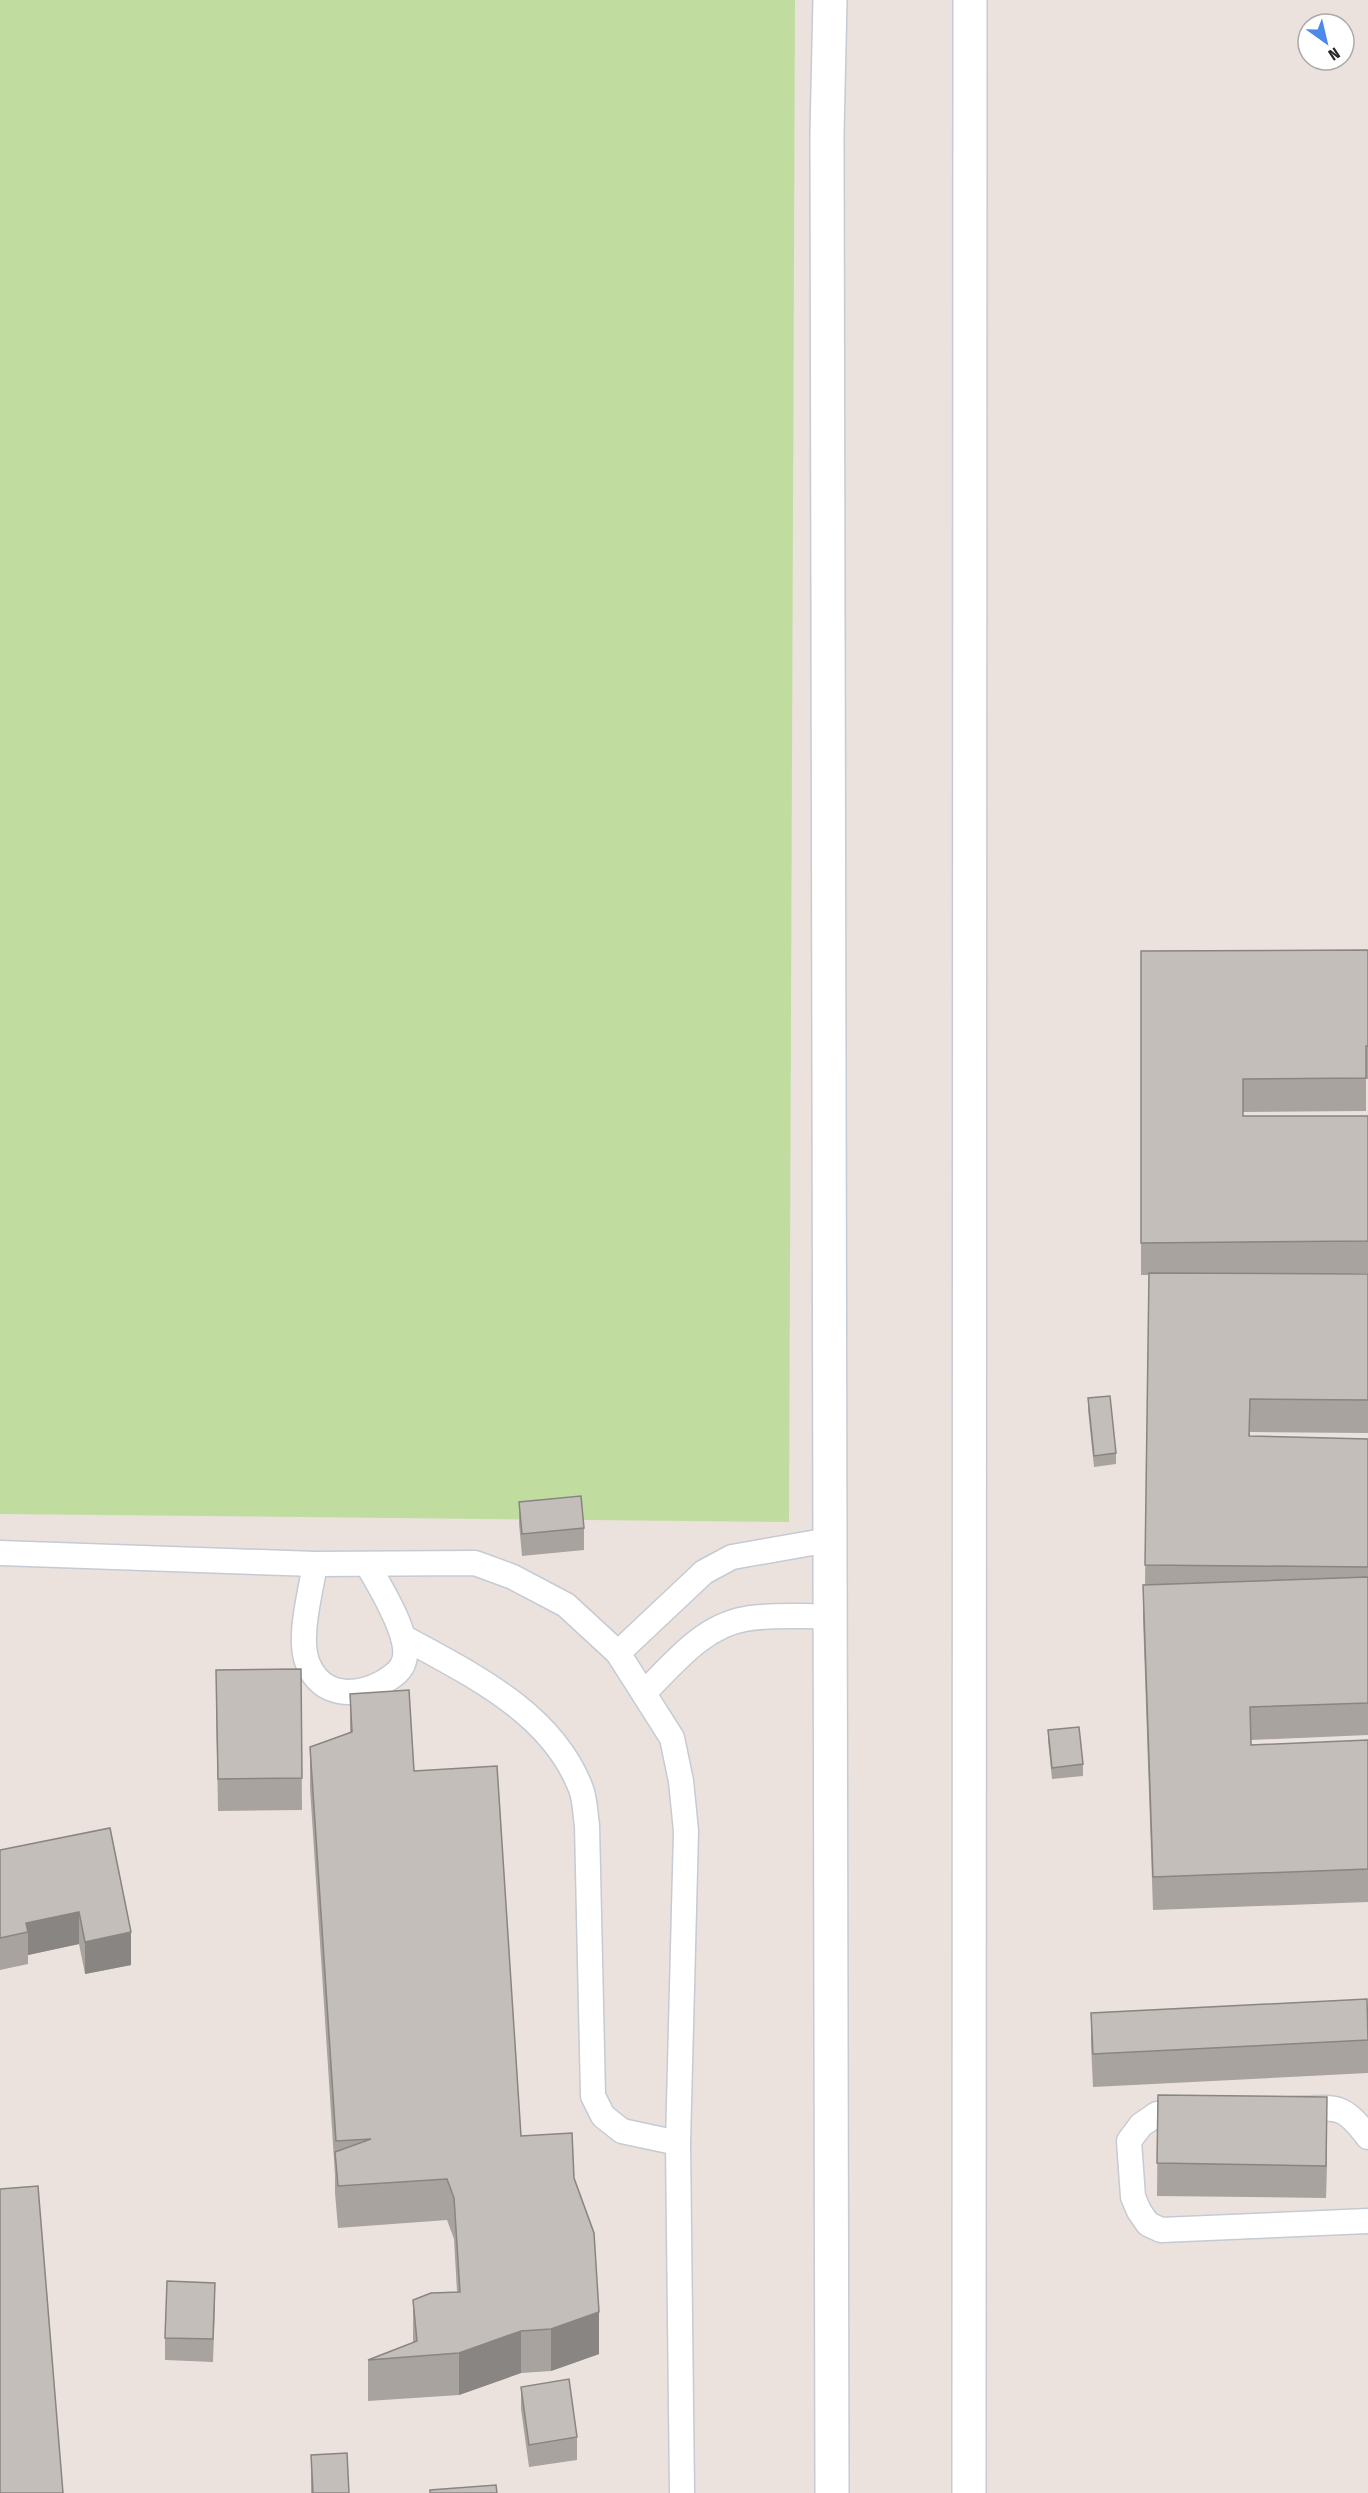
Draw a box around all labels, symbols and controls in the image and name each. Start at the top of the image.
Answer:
north arrow [1296,12,1356,72]
text: N [1325,43,1343,65]

